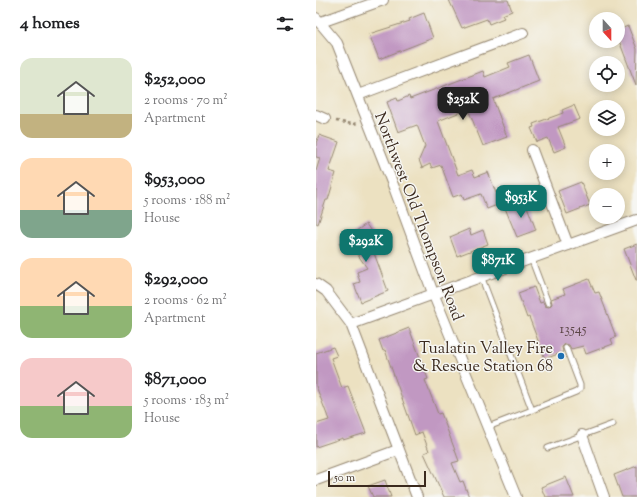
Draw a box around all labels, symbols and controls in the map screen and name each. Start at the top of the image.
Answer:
text: 4 homes [20,12,80,36]
north arrow [589,12,625,48]
map controls [589,12,625,224]
icon: filters [274,13,296,35]
button: locate [589,56,625,92]
text: $252,000 [144,68,206,92]
icon: home [52,74,100,122]
pin: $252K [435,87,491,121]
text: $252K [447,91,479,109]
text: 2 rooms · 70 m² [144,92,228,110]
button: layers [589,100,625,136]
street label: Northwest Old Thompson Road [367,109,468,324]
text: Apartment [144,110,205,128]
button: + [589,144,625,180]
text: $953,000 [144,168,205,192]
icon: home [52,174,100,222]
pin: $953K [493,185,549,219]
button: − [589,188,625,224]
text: $953K [505,189,537,207]
text: 5 rooms · 188 m² [144,192,230,210]
text: House [144,210,180,228]
pin: $292K [338,229,394,263]
text: $292K [349,233,383,251]
pin: $871K [470,248,526,282]
text: $871K [481,252,515,270]
text: $292,000 [144,268,208,292]
icon: home [52,274,100,322]
text: 2 rooms · 62 m² [144,292,227,310]
text: Apartment [144,310,205,328]
house number: 13545 [559,320,587,340]
place label: Tualatin Valley Fire & Rescue Station 68 [413,338,553,379]
marker: Tualatin Valley Fire & Rescue Station 68 [556,351,566,361]
text: $871,000 [144,368,207,392]
icon: home [52,374,100,422]
text: 5 rooms · 183 m² [144,392,229,410]
text: House [144,410,180,428]
scale bar [328,469,426,488]
text: 50 m [334,470,355,486]

